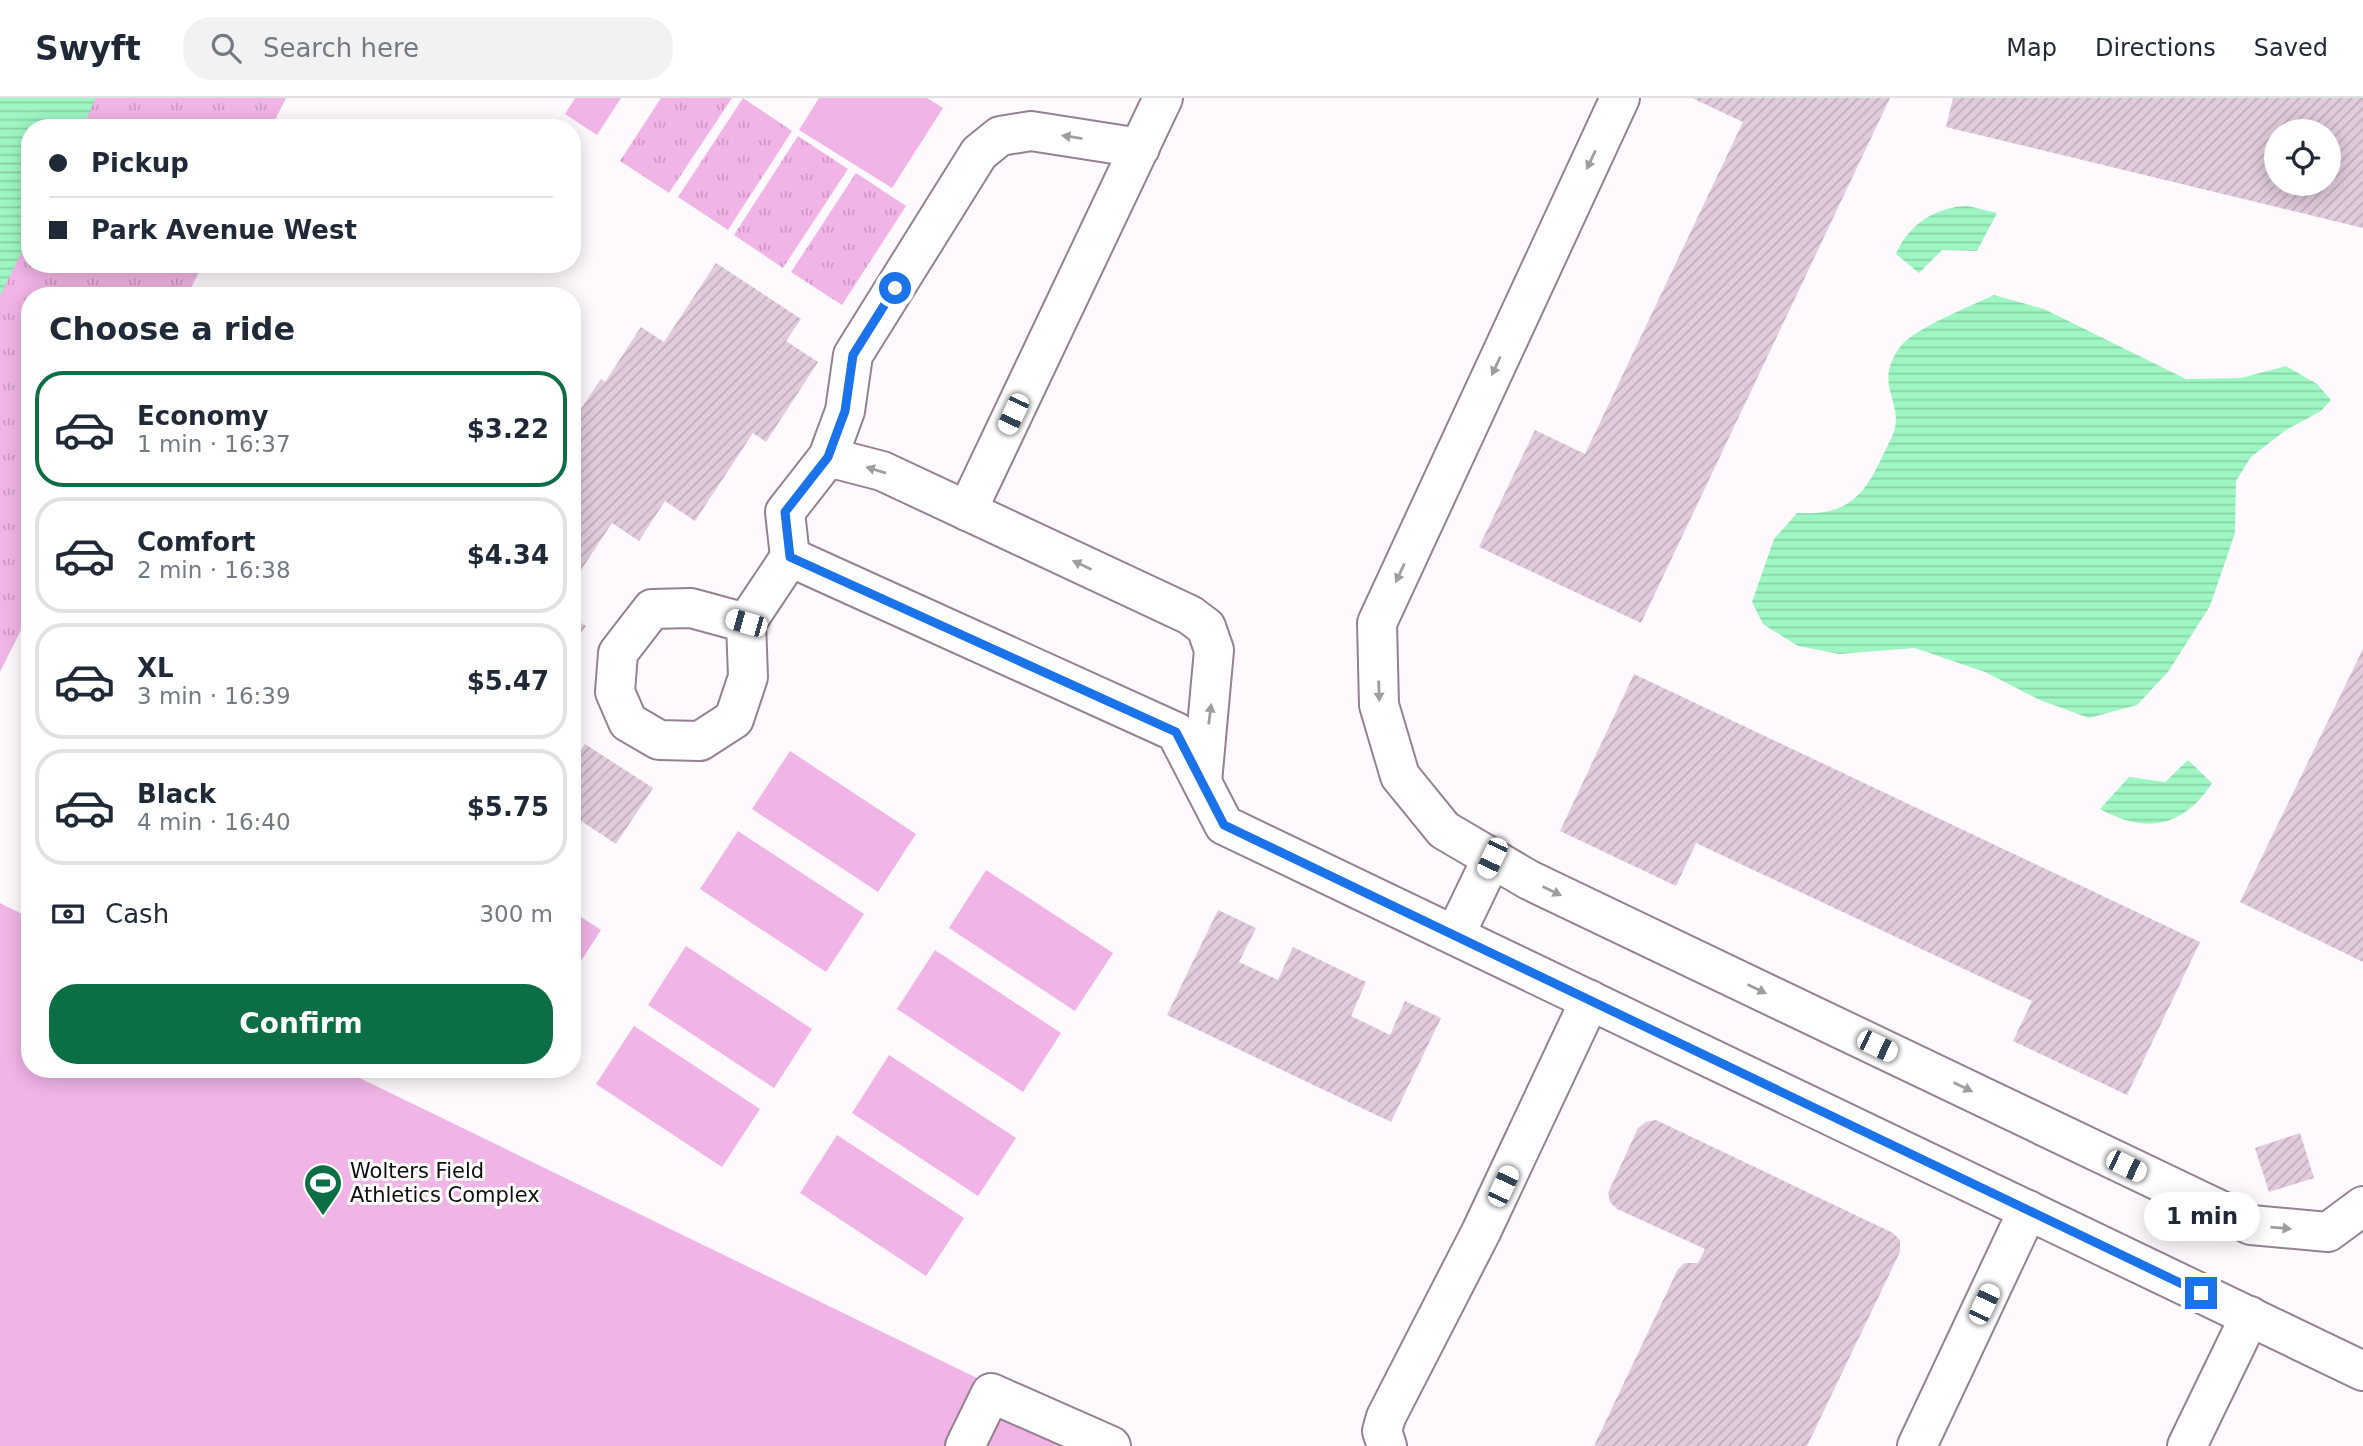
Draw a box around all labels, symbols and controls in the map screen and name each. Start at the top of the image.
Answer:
search box [183,17,673,80]
text: Swyft [35,29,141,68]
icon: search [207,29,245,67]
text: Search here [263,33,419,63]
text: Map [2006,34,2057,62]
text: Directions [2095,34,2216,62]
text: Saved [2254,34,2328,62]
map controls [2264,119,2341,196]
button: locate [2264,119,2341,196]
one-way arrow [1061,131,1083,142]
text: Pickup [91,148,189,178]
one-way arrow [1585,150,1597,170]
text: Park Avenue West [91,215,357,245]
route start [879,272,911,304]
text: Choose a ride [49,310,295,348]
one-way arrow [1490,356,1501,377]
car [995,391,1032,437]
icon: car [53,398,116,461]
text: Economy [137,401,268,431]
text: $3.22 [467,414,549,444]
text: 1 min · 16:37 [137,431,291,457]
one-way arrow [865,464,886,474]
icon: car [53,524,116,587]
text: Comfort [137,527,255,557]
text: $4.34 [467,540,549,570]
text: 2 min · 16:38 [137,557,291,583]
one-way arrow [1072,559,1092,571]
one-way arrow [1395,563,1406,583]
car [723,607,770,639]
icon: car [53,650,116,713]
text: XL [137,653,174,683]
text: $5.47 [467,666,549,696]
one-way arrow [1373,681,1385,703]
text: 3 min · 16:39 [137,683,291,709]
one-way arrow [1204,703,1215,725]
icon: car [53,776,116,839]
text: Black [137,779,216,809]
text: $5.75 [467,792,549,822]
text: 4 min · 16:40 [137,809,291,835]
car [1474,835,1511,881]
one-way arrow [1542,885,1562,897]
icon: cash [49,895,87,933]
text: Cash [105,899,169,929]
text: 300 m [479,901,553,927]
one-way arrow [1747,983,1767,995]
button: Confirm [49,984,553,1064]
car [1854,1027,1901,1065]
one-way arrow [1952,1082,1973,1093]
car [2103,1147,2150,1185]
place label: Wolters Field Athletics Complex [350,1159,540,1207]
sports icon: Wolters Field Athletics Complex [302,1162,344,1217]
car [1485,1163,1522,1209]
callout: 1 min [2143,1192,2259,1240]
text: 1 min [2166,1203,2238,1229]
one-way arrow [2270,1223,2292,1234]
route end [2185,1277,2217,1309]
car [1966,1281,2003,1327]

